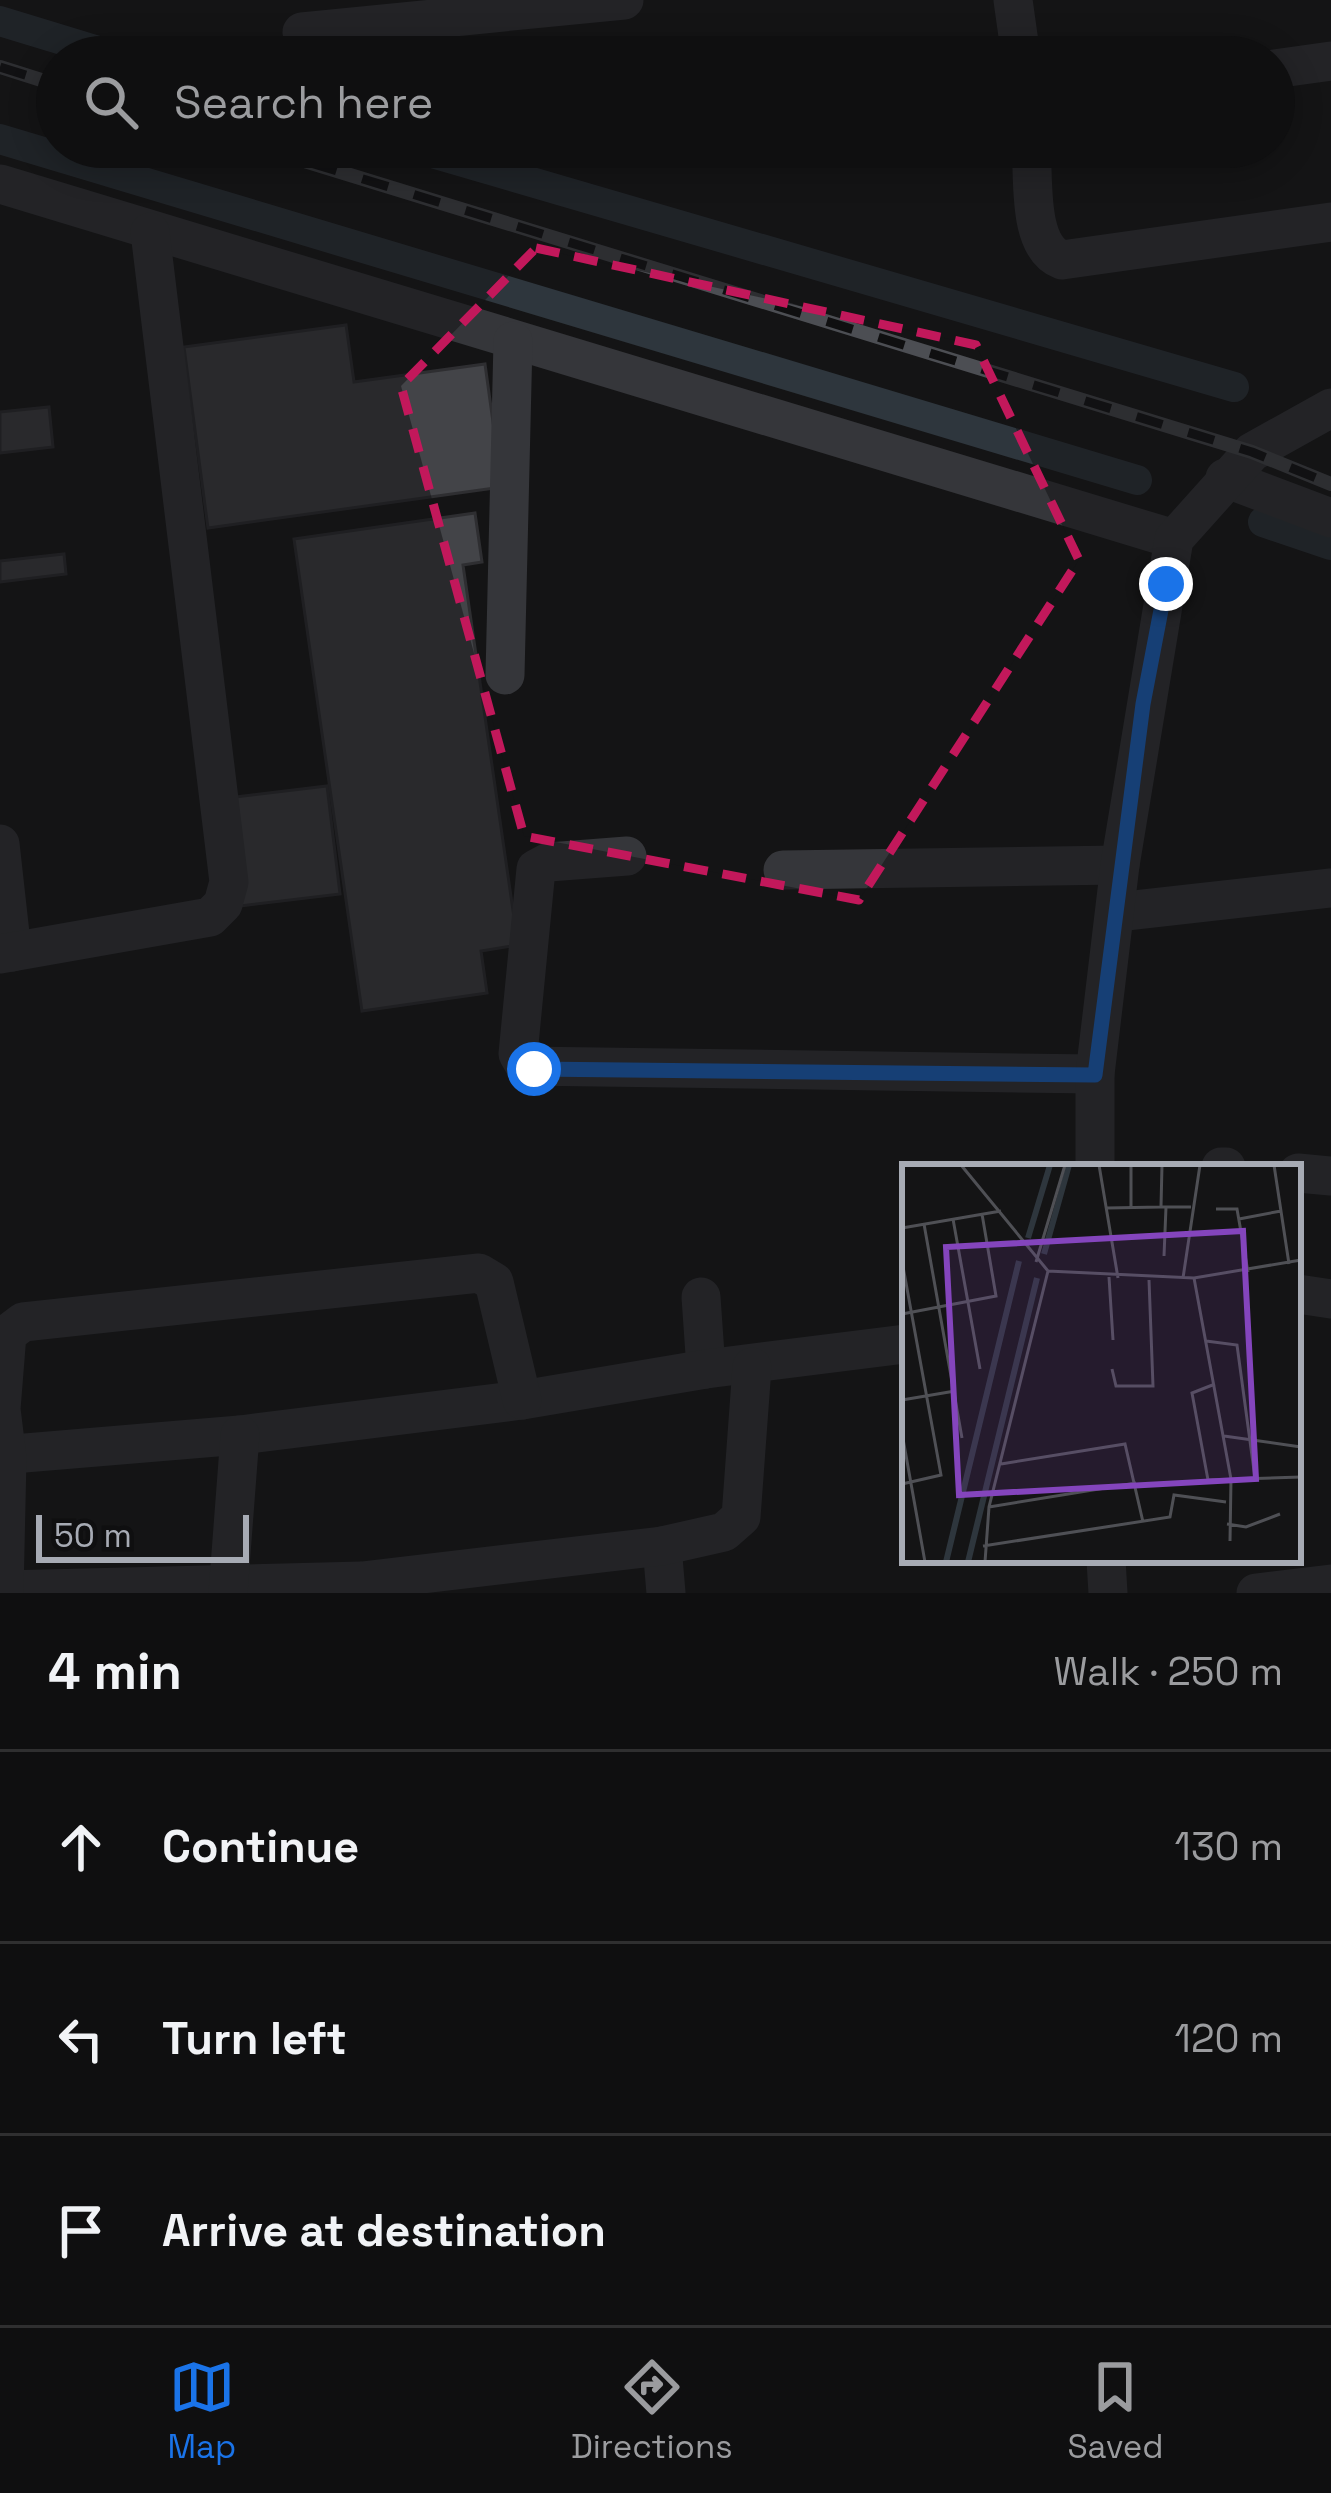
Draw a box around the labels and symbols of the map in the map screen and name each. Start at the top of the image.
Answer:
route end [1139,557,1193,611]
route start [507,1042,561,1096]
inset map [902,1164,1301,1563]
scale bar [36,1509,249,1562]

